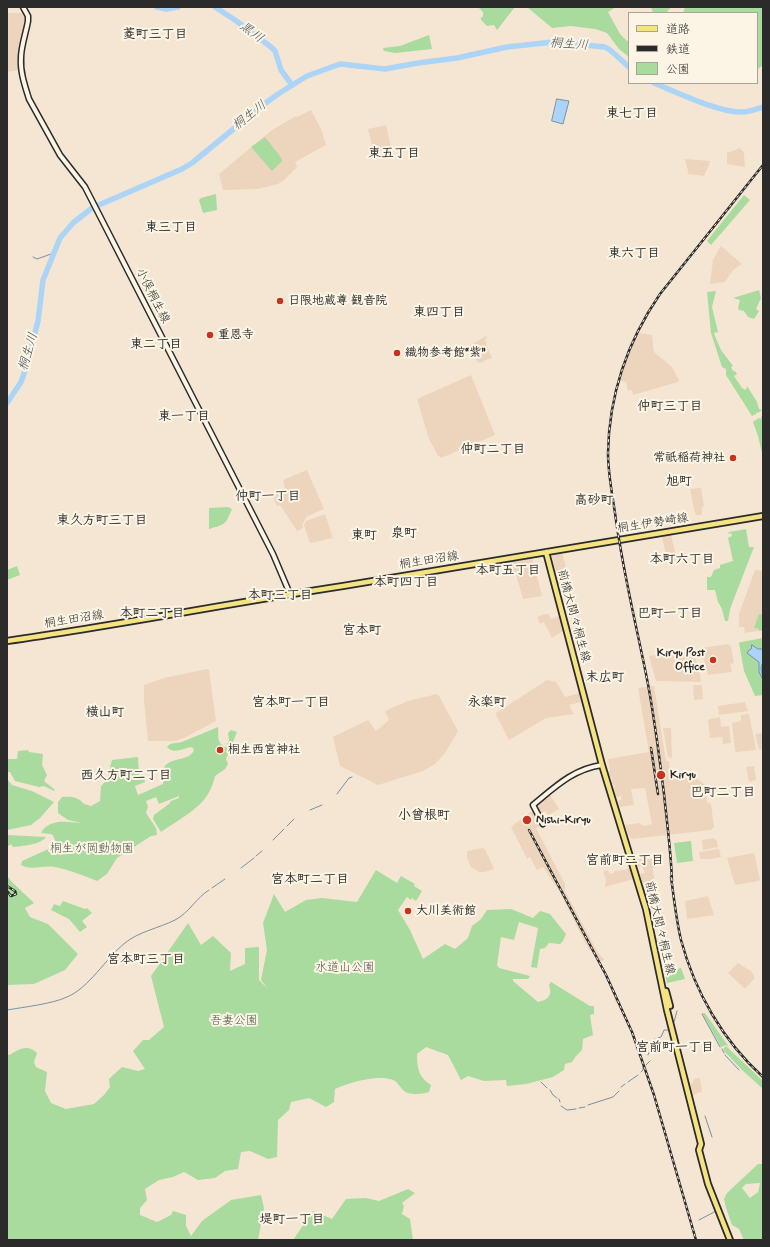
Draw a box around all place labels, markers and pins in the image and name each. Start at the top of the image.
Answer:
place label: 日限地蔵尊 観音院 [288,294,387,308]
marker: 日限地蔵尊 観音院 [275,296,285,306]
place label: 重恩寺 [218,328,254,342]
marker: 重恩寺 [205,330,215,340]
place label: 織物参考館“紫” [405,346,486,360]
marker: 織物参考館“紫” [392,348,402,358]
place label: 常祇稲荷神社 [653,451,725,465]
marker: 常祇稲荷神社 [728,453,738,463]
place label: Kiryu Post Office [657,646,705,674]
marker: Kiryu Post Office [708,655,718,665]
place label: 桐生西宮神社 [228,743,300,757]
marker: 桐生西宮神社 [215,745,225,755]
place label: Kiryu [670,768,696,782]
marker: Kiryu [655,769,667,781]
place label: Nishi-Kiryu [536,813,591,827]
marker: Nishi-Kiryu [521,814,533,826]
place label: 大川美術館 [416,904,476,918]
marker: 大川美術館 [403,906,413,916]

